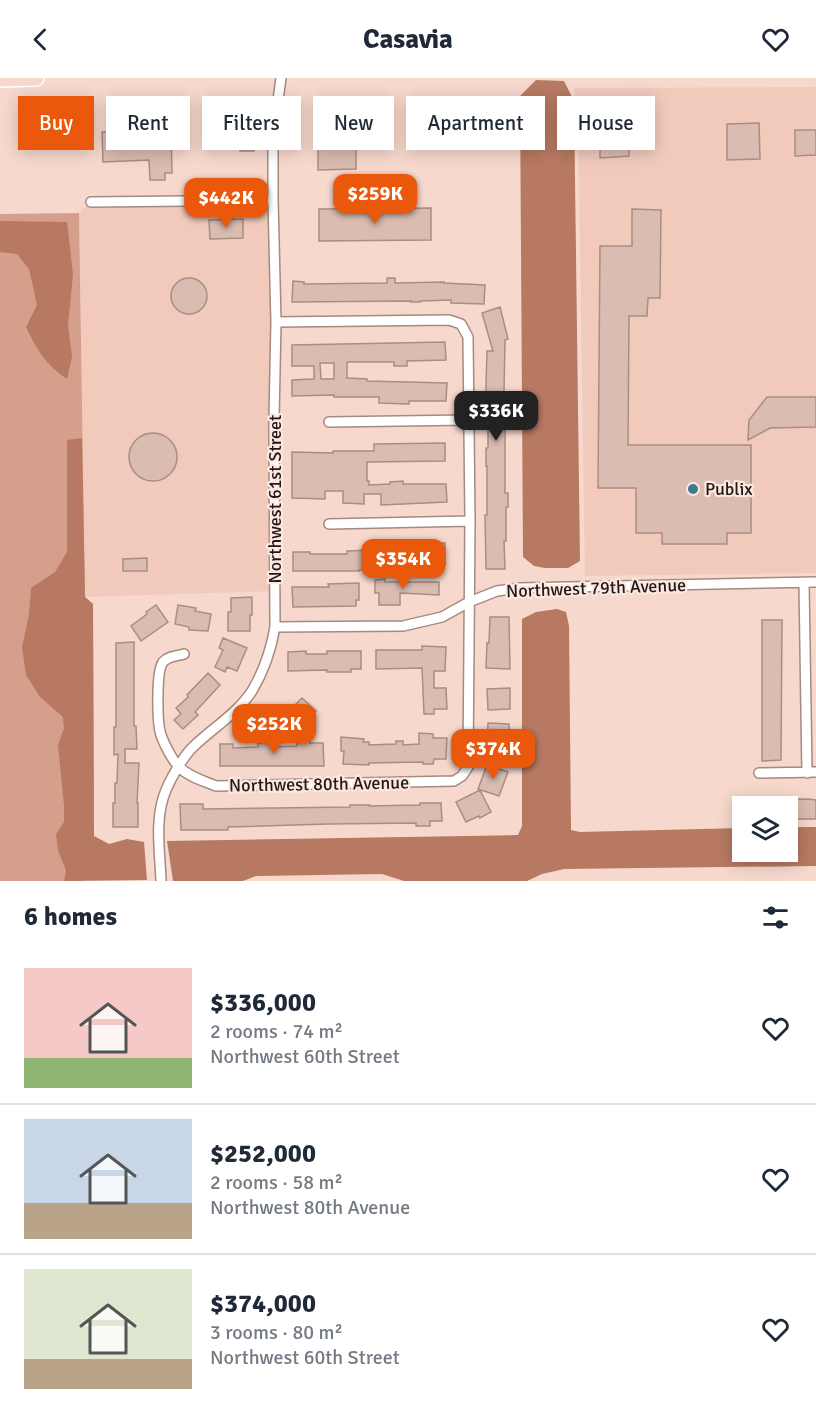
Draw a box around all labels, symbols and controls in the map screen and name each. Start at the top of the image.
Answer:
icon: back [24,23,57,56]
text: Casavia [363,23,453,56]
icon: heart [759,23,792,56]
chip: Buy [18,96,94,150]
chip: Rent [106,96,190,150]
chip: Filters [202,96,301,150]
chip: New [313,96,394,150]
chip: Apartment [406,96,545,150]
chip: House [557,96,655,150]
pin: $259K [333,174,417,225]
pin: $442K [184,178,268,229]
text: $259K [347,181,403,206]
text: $442K [198,185,254,210]
pin: $336K [454,391,538,442]
text: $336K [468,398,524,423]
street label: Northwest 61st Street [264,415,286,583]
place label: Publix [705,478,753,500]
marker: Publix [686,482,700,496]
pin: $354K [361,539,445,590]
text: $354K [375,546,431,571]
street label: Northwest 79th Avenue [506,574,686,602]
pin: $252K [232,704,316,755]
text: $252K [246,711,302,736]
pin: $374K [451,729,535,780]
text: $374K [465,736,521,761]
street label: Northwest 80th Avenue [229,771,409,797]
map controls [732,796,798,862]
button: layers [732,796,798,862]
text: 6 homes [24,901,117,933]
icon: filters [759,901,792,934]
text: $336,000 [210,987,316,1019]
icon: home [72,992,144,1064]
icon: heart [759,1012,792,1045]
text: 2 rooms · 74 m² [210,1019,343,1044]
text: Northwest 60th Street [210,1044,400,1069]
text: $252,000 [210,1138,316,1170]
icon: home [72,1143,144,1215]
icon: heart [759,1163,792,1196]
text: 2 rooms · 58 m² [210,1170,343,1195]
text: Northwest 80th Avenue [210,1195,410,1220]
text: $374,000 [210,1288,316,1320]
icon: home [72,1293,144,1365]
icon: heart [759,1313,792,1346]
text: 3 rooms · 80 m² [210,1320,343,1345]
text: Northwest 60th Street [210,1345,400,1370]

